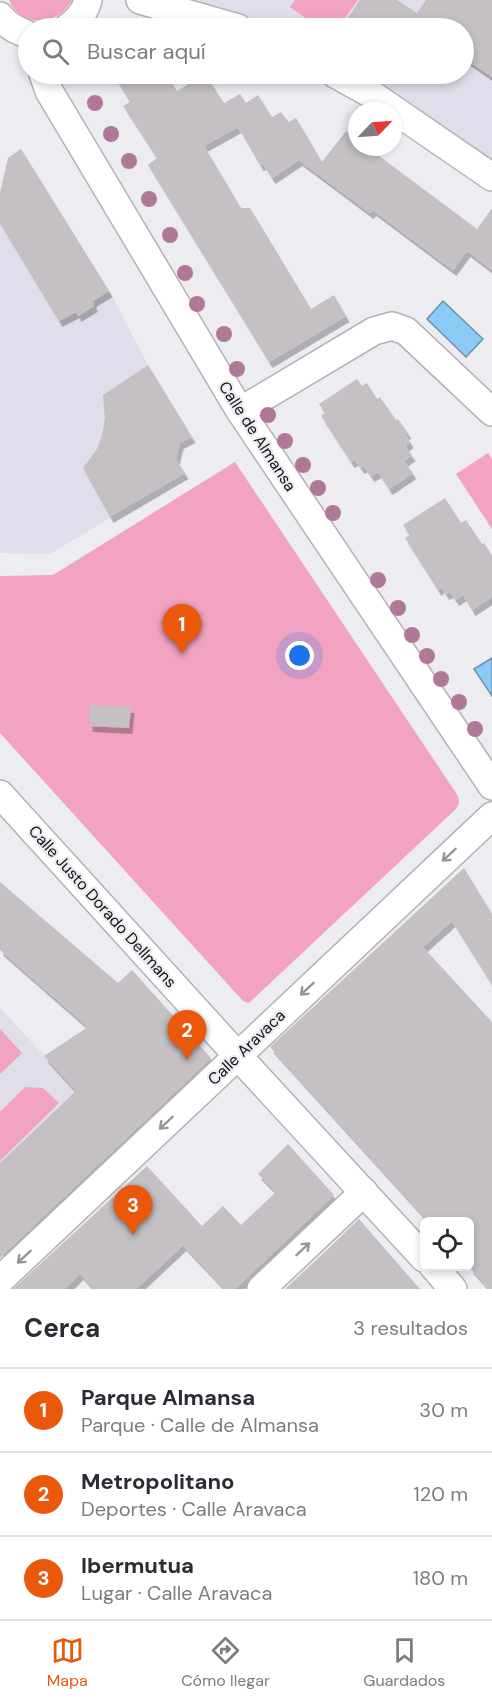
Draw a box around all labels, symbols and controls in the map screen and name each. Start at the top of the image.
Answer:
search box [18,18,474,84]
icon: search [39,35,72,68]
text: Buscar aquí [87,37,206,66]
north arrow [348,102,402,156]
street label: Calle de Almansa [214,377,301,495]
pin: 1 [162,604,201,654]
your location [285,641,314,670]
street label: Calle Justo Dorado Dellmans [24,821,181,992]
one-way arrow [442,848,457,862]
one-way arrow [300,982,315,996]
street label: Calle Aravaca [203,1005,290,1090]
pin: 2 [168,1010,207,1060]
one-way arrow [158,1116,173,1130]
pin: 3 [114,1186,152,1235]
map controls [420,1217,474,1271]
button: locate [420,1217,474,1271]
one-way arrow [296,1242,311,1256]
one-way arrow [16,1250,31,1264]
text: Cerca [24,1311,100,1345]
text: 3 resultados [353,1315,468,1341]
text: Parque Almansa [81,1383,255,1412]
text: 1 [40,1397,47,1423]
text: 30 m [419,1397,468,1423]
text: Parque · Calle de Almansa [81,1412,319,1438]
text: Metropolitano [81,1467,235,1496]
text: 2 [38,1481,49,1507]
text: 120 m [414,1481,468,1507]
text: Deportes · Calle Aravaca [81,1496,307,1522]
text: Ibermutua [81,1551,194,1580]
text: 3 [37,1565,50,1591]
text: 180 m [413,1565,468,1591]
text: Lugar · Calle Aravaca [81,1580,272,1606]
tab: Mapa [47,1634,88,1691]
tab: Cómo llegar [181,1634,270,1691]
tab: Guardados [363,1634,445,1691]

